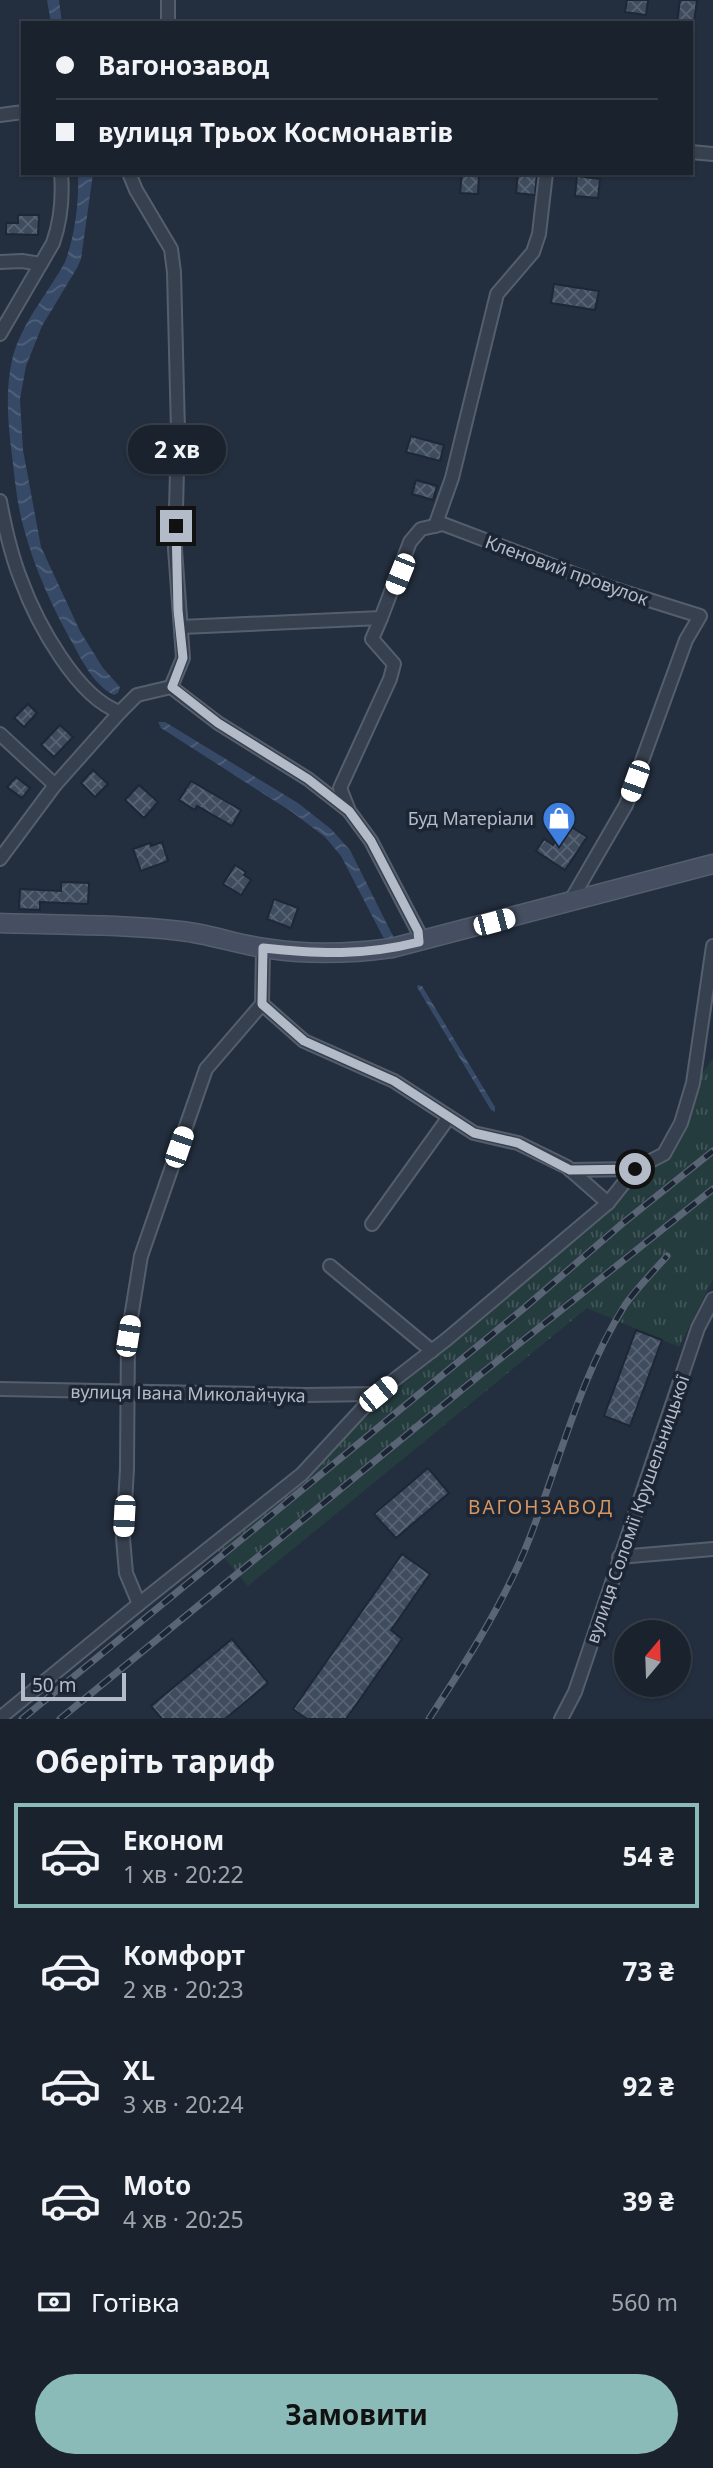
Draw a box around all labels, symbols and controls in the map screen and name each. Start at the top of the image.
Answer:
text: Вагонозавод [98,47,269,83]
text: вулиця Трьох Космонавтів [98,114,453,150]
callout: 2 хв [127,424,225,474]
text: 2 хв [154,433,200,465]
route end [160,510,192,542]
street label: Кленовий провулок [482,529,652,611]
car [383,551,418,597]
car [618,758,653,804]
shop icon: Буд Матерiали [540,799,578,848]
place label: Буд Матерiали [408,806,534,830]
car [471,906,518,938]
car [163,1124,196,1170]
route start [619,1153,651,1185]
car [115,1314,142,1358]
street label: вулиця Соломії Крушельницької [580,1371,694,1646]
car [356,1373,401,1415]
street label: вулиця Івана Миколайчука [70,1379,306,1407]
car [113,1494,136,1538]
district label: ВАГОНЗАВОД [468,1494,614,1520]
north arrow [614,1620,691,1698]
map controls [614,1620,691,1697]
scale bar [21,1670,126,1702]
text: 50 m [32,1672,76,1698]
text: Оберіть тариф [35,1739,275,1782]
text: Економ [123,1822,224,1858]
icon: car [39,1824,102,1887]
text: 54 ₴ [623,1838,674,1874]
text: 1 хв · 20:22 [123,1858,244,1890]
text: Комфорт [123,1937,245,1973]
icon: car [39,1939,102,2002]
text: 73 ₴ [623,1953,674,1989]
text: 2 хв · 20:23 [123,1973,244,2005]
text: XL [123,2052,155,2088]
icon: car [39,2054,102,2117]
text: 92 ₴ [623,2068,674,2104]
text: 3 хв · 20:24 [123,2088,244,2120]
text: Moto [123,2167,191,2203]
icon: car [39,2169,102,2232]
text: 39 ₴ [623,2183,674,2219]
text: 4 хв · 20:25 [123,2203,244,2235]
icon: cash [35,2283,73,2321]
text: Готівка [91,2284,180,2320]
text: 560 m [611,2286,678,2318]
button: Замовити [35,2374,678,2454]

